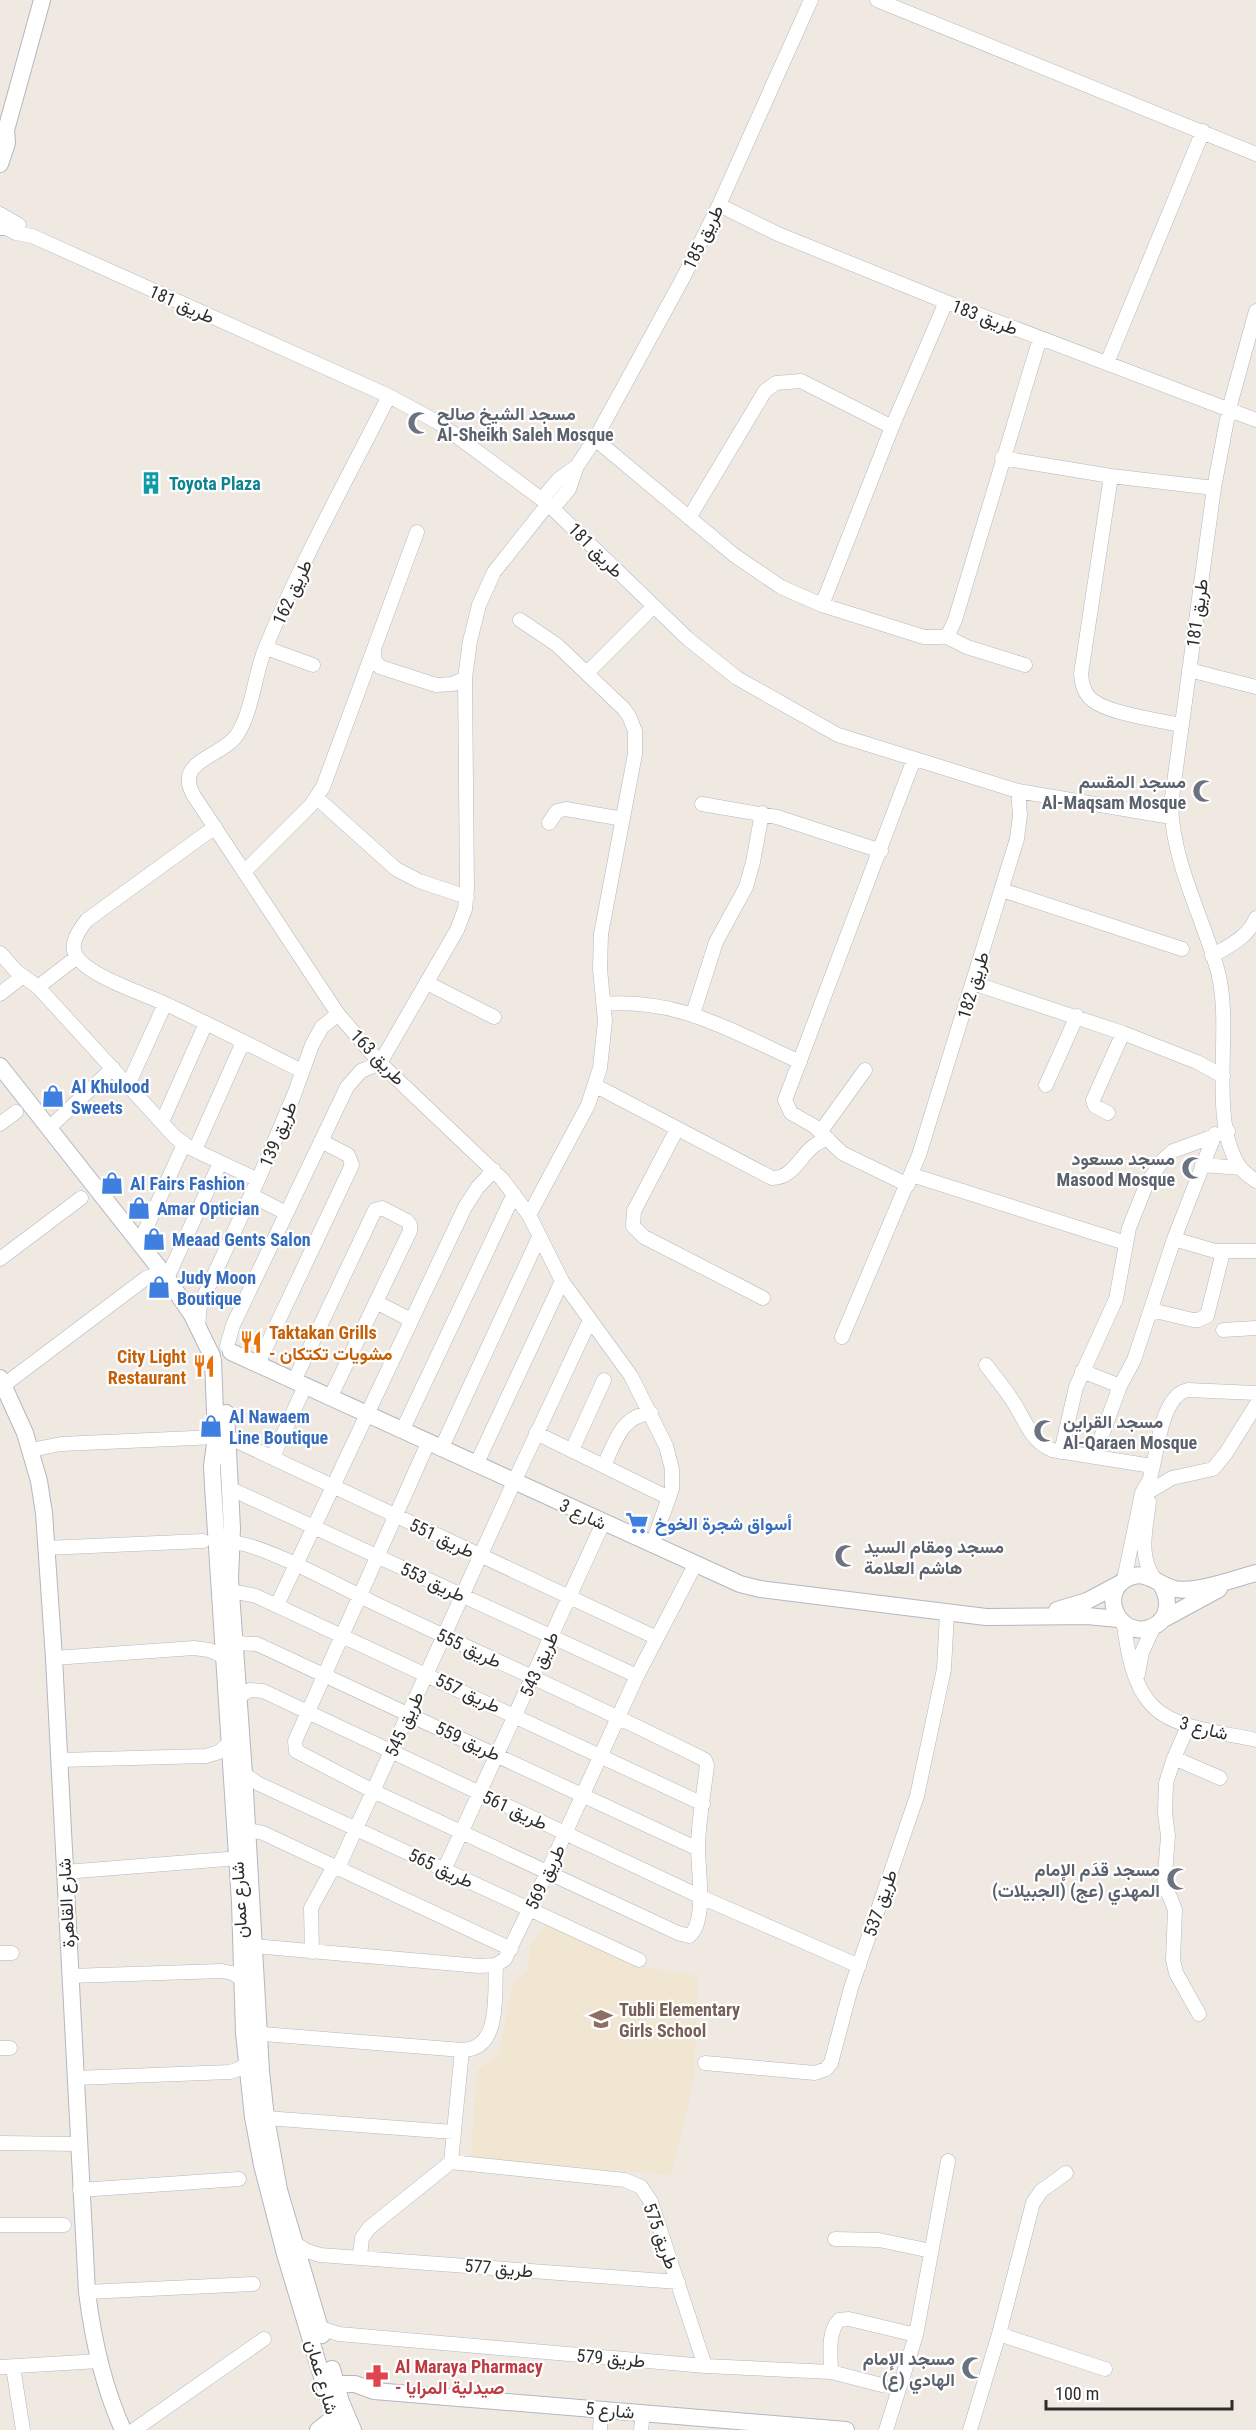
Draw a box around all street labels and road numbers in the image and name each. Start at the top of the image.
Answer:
street label: طريق 185 [678,201,728,273]
street label: طريق 181 [146,280,218,329]
street label: طريق 183 [949,295,1021,340]
street label: طريق 181 [563,518,628,583]
street label: طريق 162 [268,556,317,628]
street label: طريق 181 [1182,577,1213,649]
street label: طريق 182 [953,949,994,1021]
street label: طريق 163 [346,1025,410,1090]
street label: طريق 139 [255,1098,302,1170]
street label: شارع 3 [555,1494,610,1536]
street label: طريق 551 [406,1514,478,1563]
street label: طريق 553 [397,1558,469,1607]
street label: طريق 555 [433,1624,505,1673]
street label: طريق 543 [515,1628,564,1700]
street label: طريق 557 [432,1669,504,1718]
street label: طريق 545 [380,1688,429,1760]
street label: شارع 3 [1177,1712,1230,1746]
street label: طريق 559 [432,1717,504,1766]
street label: طريق 561 [479,1786,551,1835]
street label: طريق 569 [521,1841,570,1913]
street label: طريق 565 [405,1844,477,1893]
street label: شارع القاهرة [53,1858,81,1948]
street label: شارع عمان [227,1861,253,1939]
street label: طريق 537 [859,1867,902,1939]
street label: طريق 575 [638,2200,683,2272]
street label: طريق 577 [464,2255,534,2282]
street label: شارع عمان [299,2337,343,2417]
street label: طريق 579 [576,2345,646,2372]
street label: شارع 5 [584,2397,635,2425]

